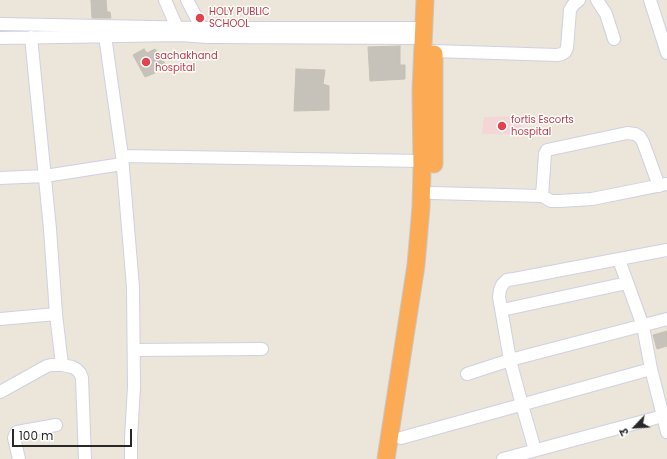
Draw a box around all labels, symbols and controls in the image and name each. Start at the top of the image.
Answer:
place label: HOLY PUBLIC SCHOOL [209,6,270,30]
marker: HOLY PUBLIC SCHOOL [194,12,206,24]
place label: sachakhand hospital [155,50,218,74]
marker: sachakhand hospital [140,56,152,68]
place label: fortis Escorts hospital [511,114,574,138]
marker: fortis Escorts hospital [496,120,508,132]
north arrow [615,407,655,447]
scale bar [14,421,134,447]
text: उ [616,426,633,438]
text: 100 m [19,427,53,444]

